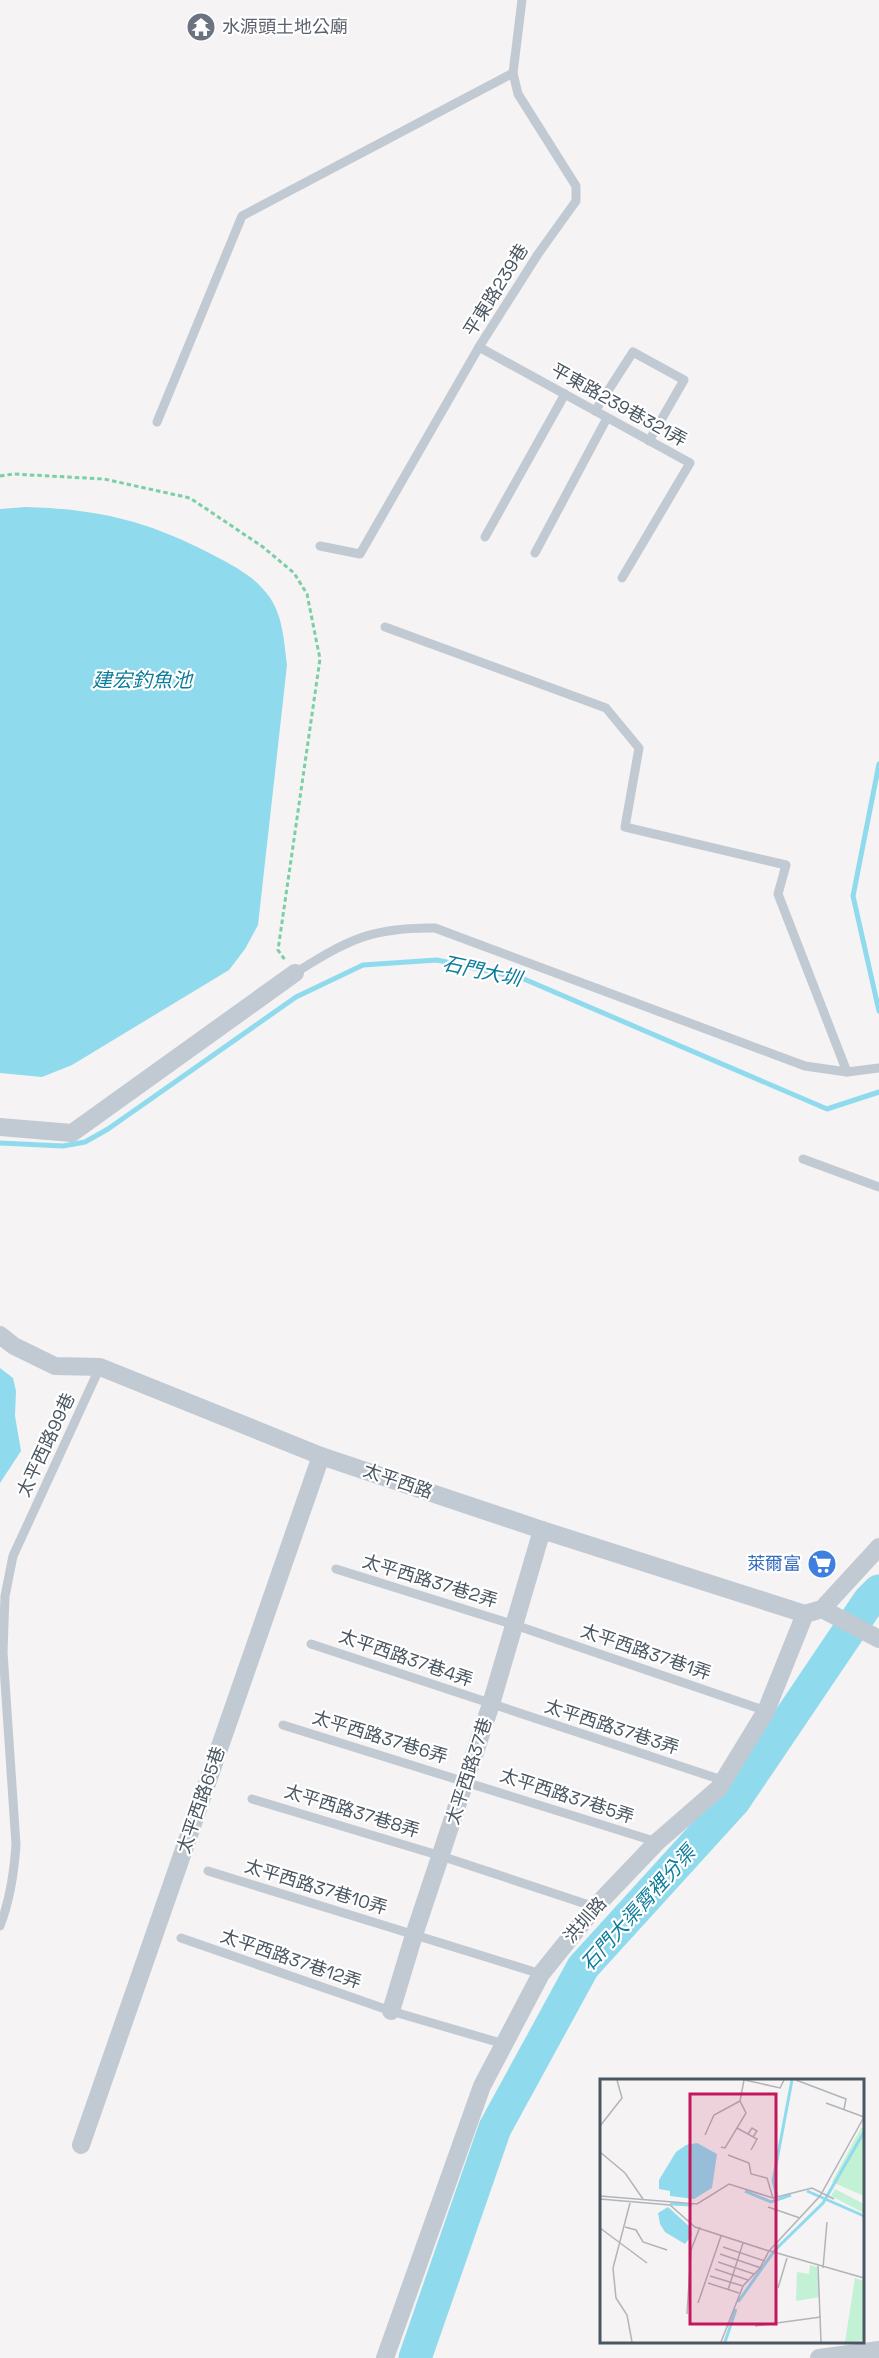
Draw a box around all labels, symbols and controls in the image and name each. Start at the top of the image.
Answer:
temple icon: 水源頭土地公廟 [185,11,217,43]
place label: 水源頭土地公廟 [222,15,348,38]
street label: 平東路239巷 [458,239,533,340]
street label: 平東路239巷321弄 [547,358,691,451]
water label: 建宏釣魚池 [92,667,194,693]
water label: 石門大圳 [440,950,527,993]
street label: 太平西路99巷 [11,1389,80,1500]
street label: 太平西路 [360,1458,436,1503]
supermarket icon: 萊爾富 [806,1548,838,1580]
street label: 太平西路37巷2弄 [360,1549,500,1612]
place label: 萊爾富 [747,1552,801,1575]
street label: 太平西路37巷1弄 [578,1618,714,1685]
street label: 太平西路37巷4弄 [336,1624,476,1691]
street label: 太平西路37巷3弄 [542,1694,682,1759]
street label: 太平西路37巷6弄 [310,1705,450,1768]
street label: 太平西路37巷 [440,1714,497,1827]
street label: 太平西路65巷 [171,1743,230,1856]
street label: 太平西路37巷5弄 [497,1763,637,1828]
street label: 太平西路37巷8弄 [282,1779,423,1842]
water label: 石門大渠霄裡分渠 [575,1838,703,1976]
street label: 太平西路37巷10弄 [242,1854,390,1919]
street label: 洪圳路 [558,1892,611,1948]
street label: 太平西路37巷12弄 [218,1924,365,1993]
inset map [600,2079,864,2343]

